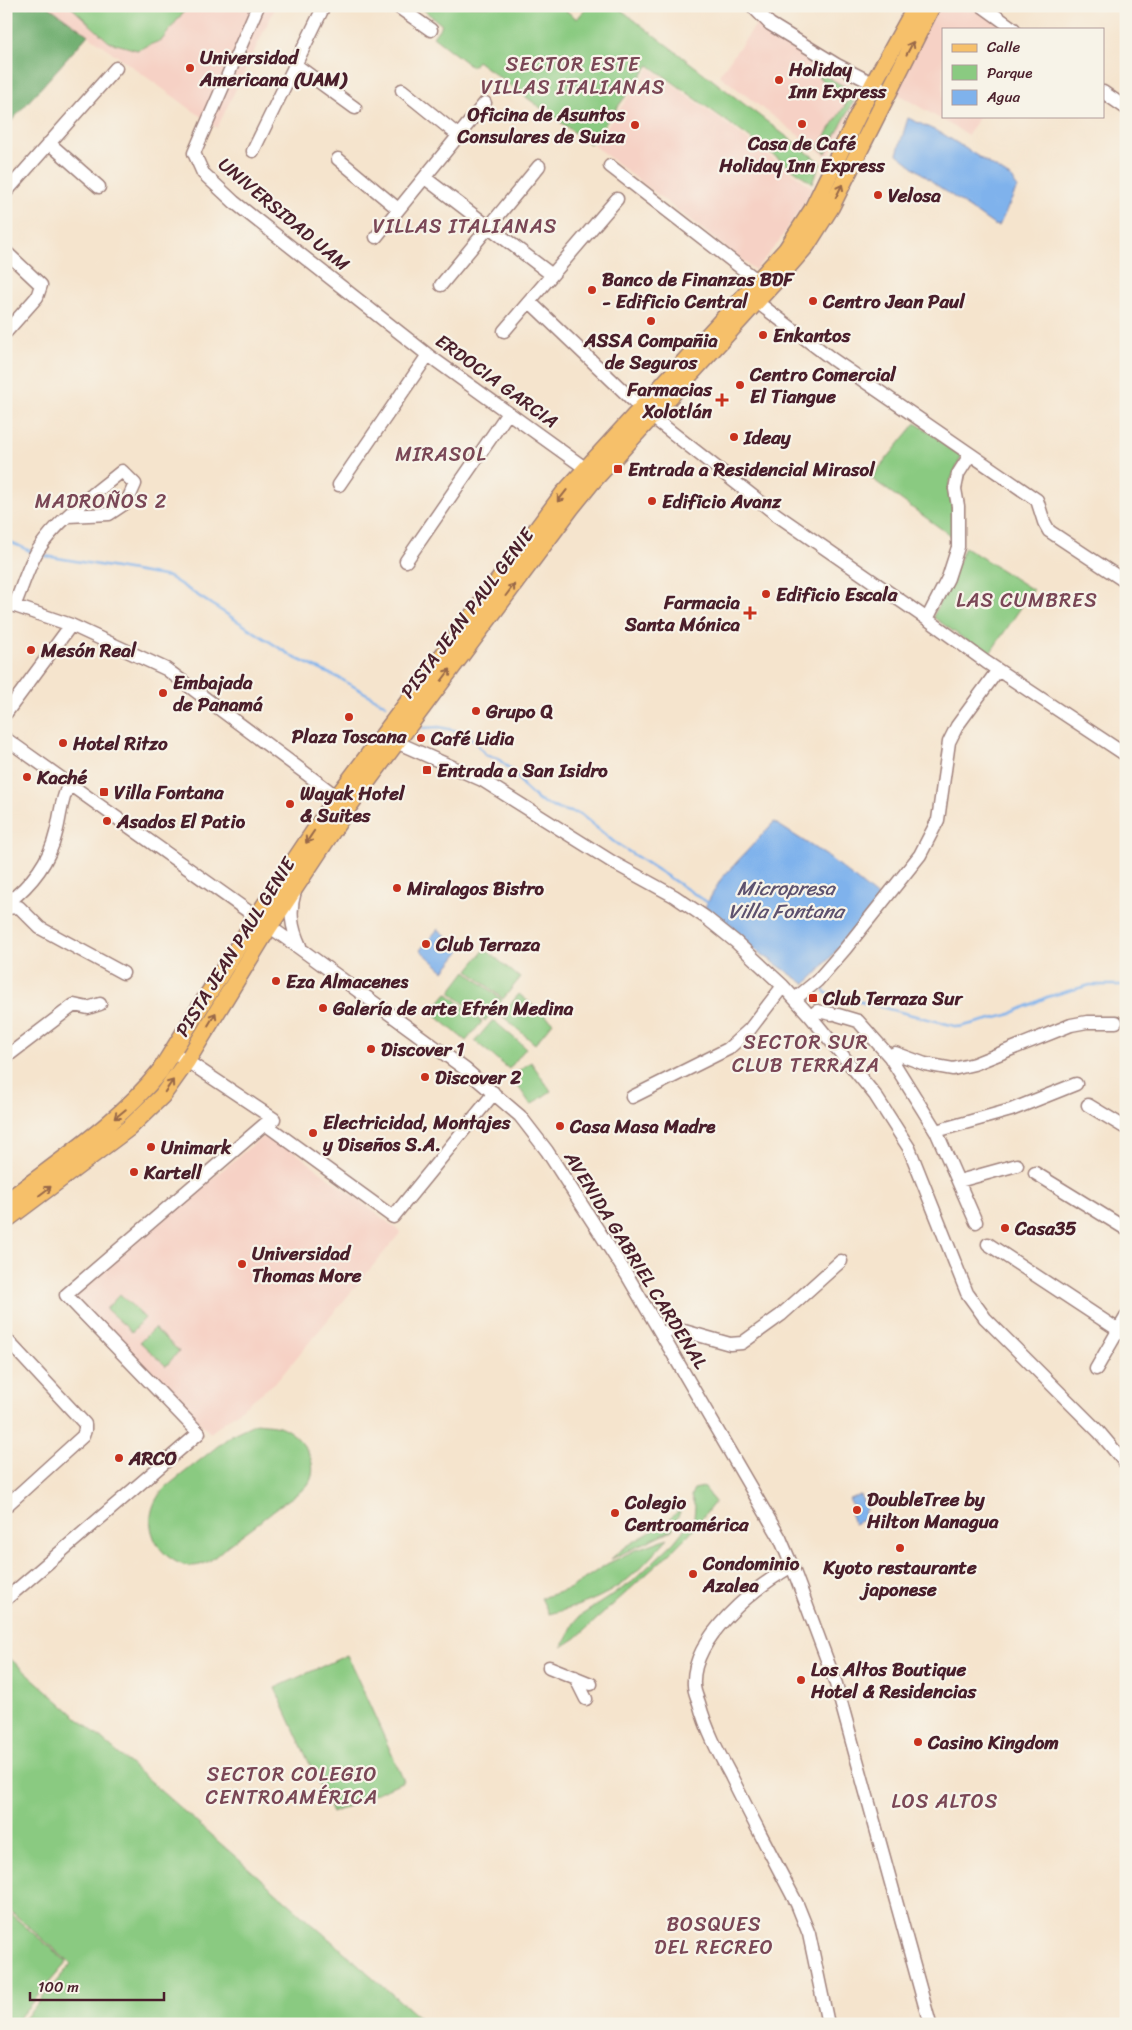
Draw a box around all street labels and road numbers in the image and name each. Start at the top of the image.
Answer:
street label: UNIVERSIDAD UAM [210,149,358,280]
street label: ERDOCIA GARCIA [428,325,566,437]
street label: PISTA JEAN PAUL GENIE [392,519,543,706]
street label: PISTA JEAN PAUL GENIE [166,849,305,1043]
street label: AVENIDA GABRIEL CARDENAL [555,1144,717,1376]

